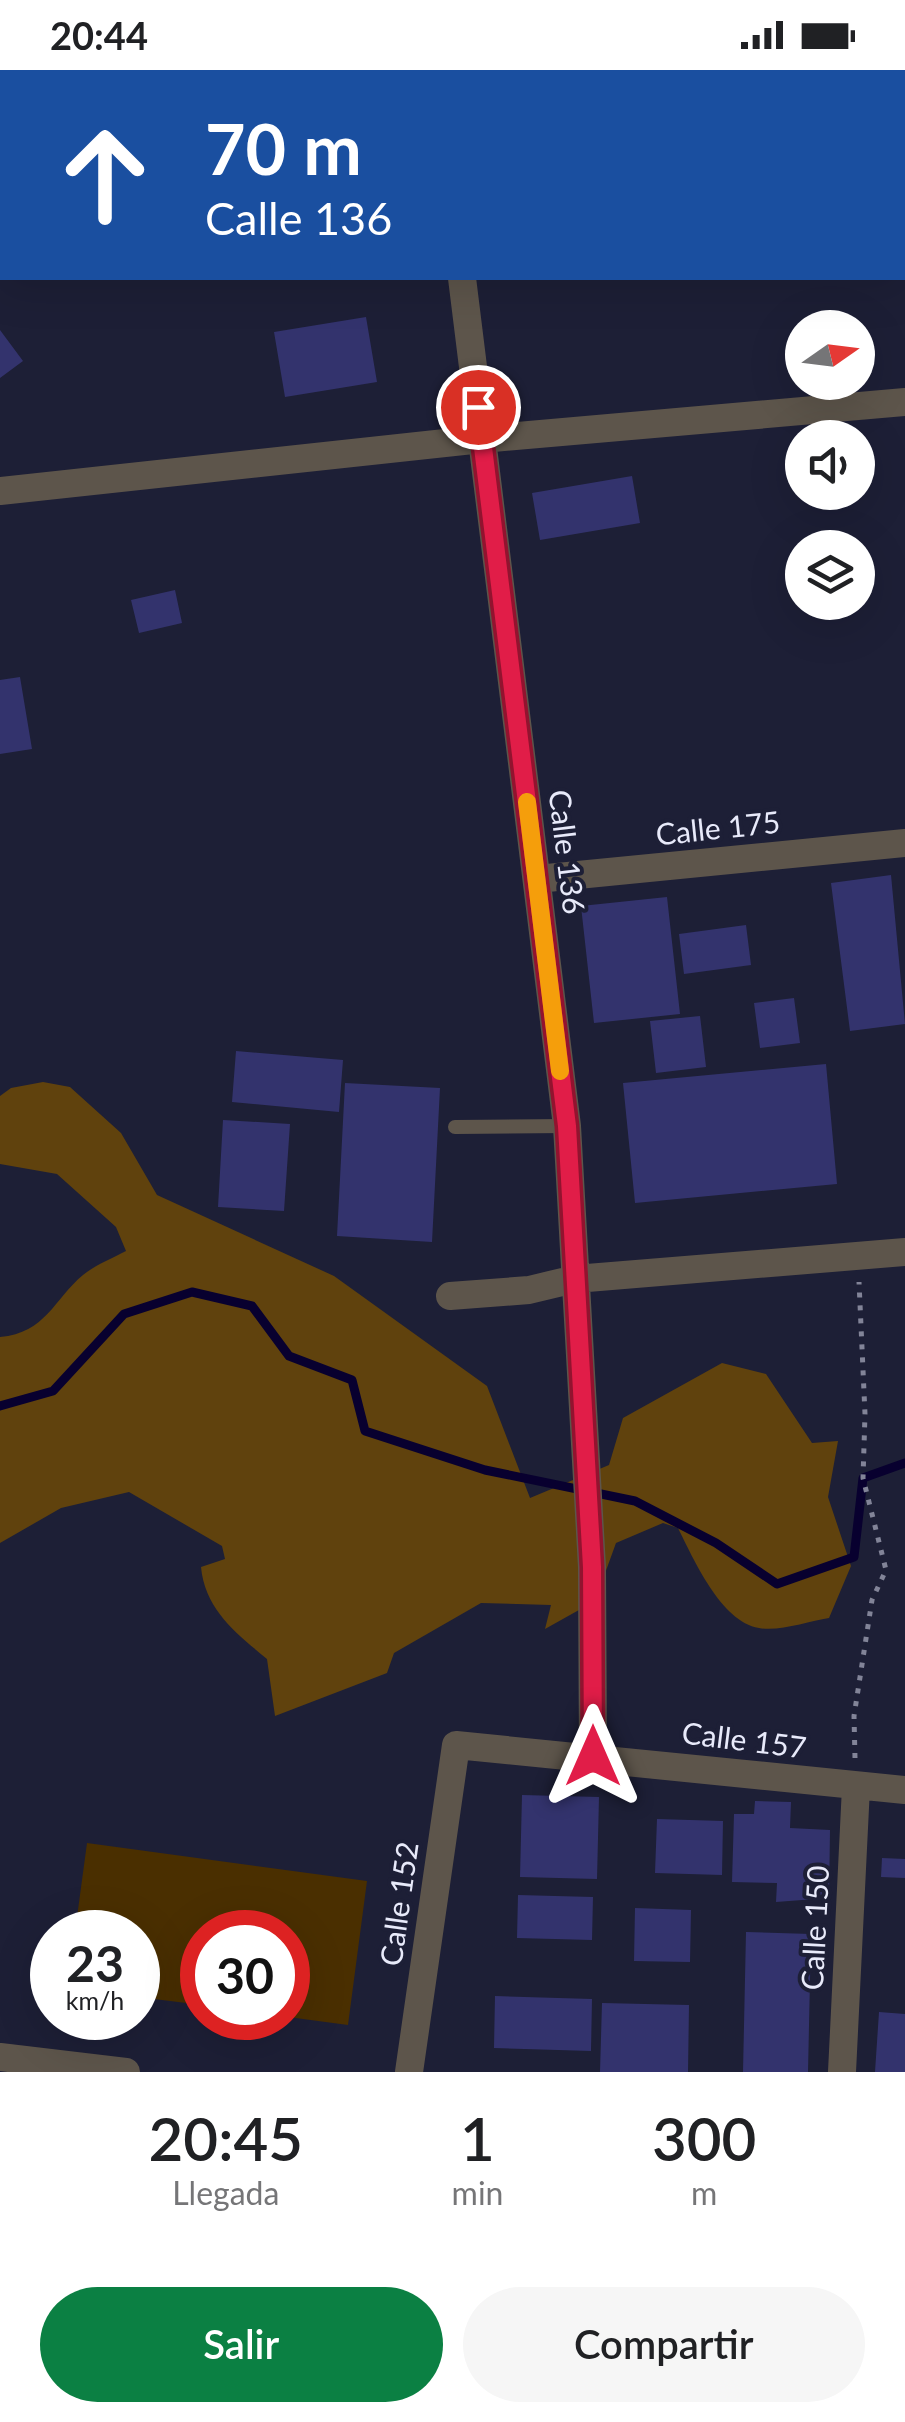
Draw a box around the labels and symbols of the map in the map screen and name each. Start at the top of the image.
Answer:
north arrow [785,310,875,400]
pin [436,365,521,450]
street label: Calle 136 [543,788,593,916]
street label: Calle 175 [654,803,782,851]
position arrow [541,1704,645,1808]
street label: Calle 157 [680,1714,808,1764]
street label: Calle 152 [372,1839,425,1968]
street label: Calle 150 [793,1865,835,1991]
speed limit sign: 30 [180,1910,310,2040]

